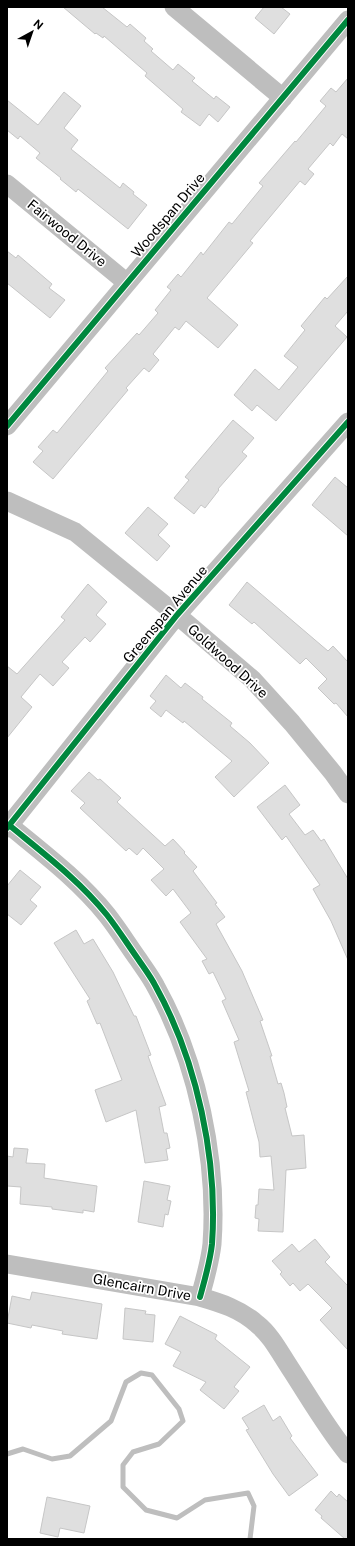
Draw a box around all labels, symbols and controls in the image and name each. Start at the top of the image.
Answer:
north arrow [12,12,52,52]
text: N [31,17,46,32]
street label: Woodspan Drive [128,170,208,260]
street label: Fairwood Drive [24,196,110,270]
street label: Greenspan Avenue [120,562,210,666]
street label: Goldwood Drive [185,621,271,701]
street label: Glencairn Drive [92,1270,192,1304]

